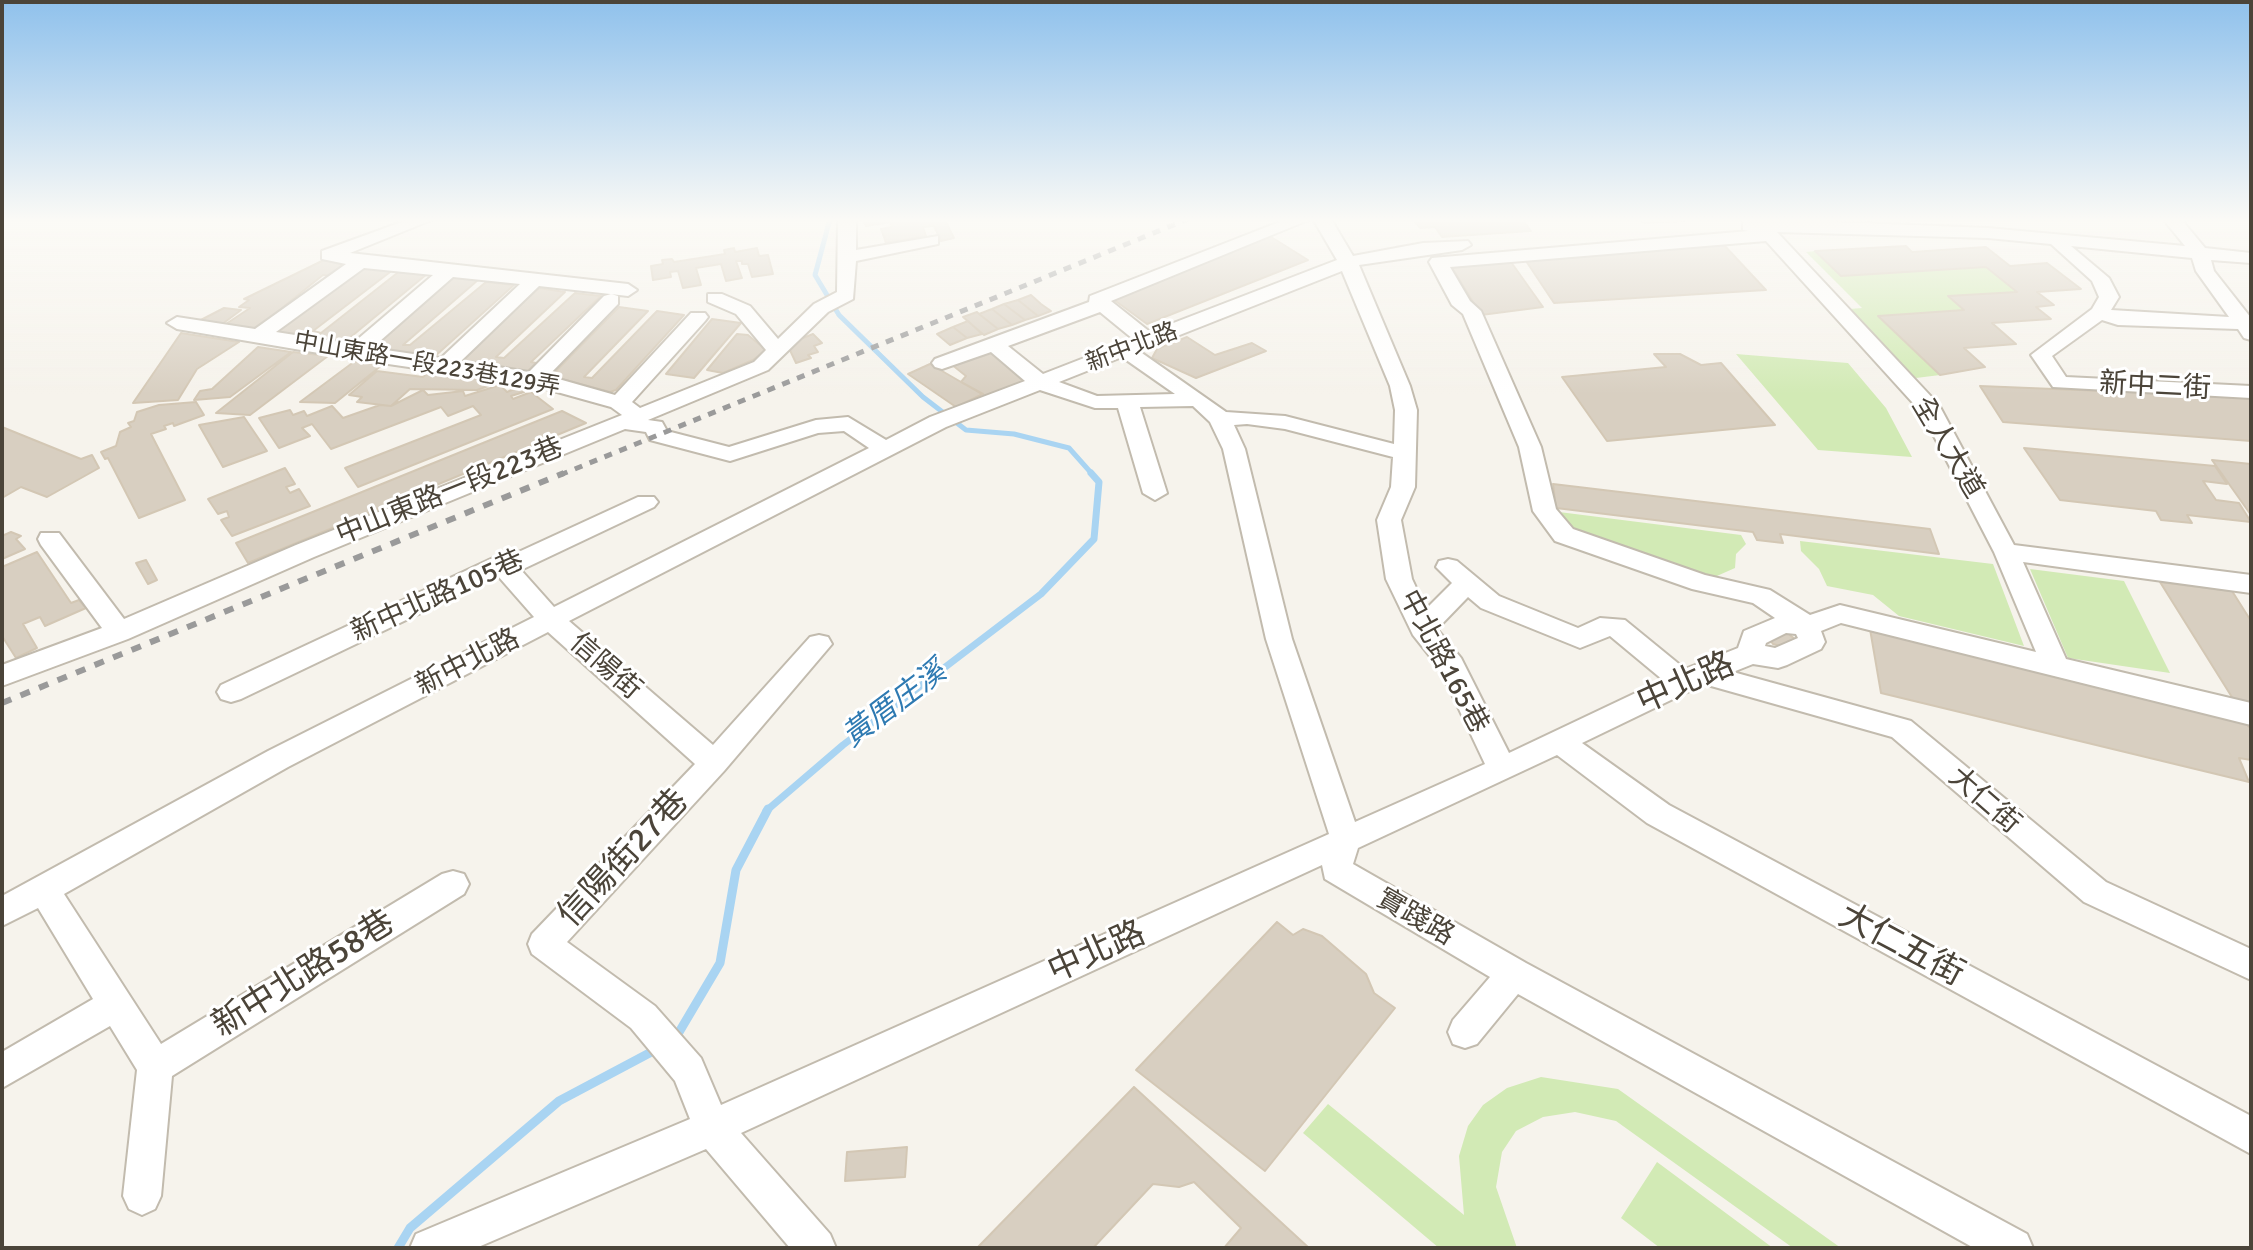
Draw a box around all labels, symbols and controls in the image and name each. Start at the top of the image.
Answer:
street label: 新中北路 [1082,317,1182,379]
street label: 中山東路一段223巷129弄 [292,327,562,403]
street label: 新中二街 [2098,367,2212,407]
street label: 全人大道 [1904,391,1990,505]
street label: 中山東路一段223巷 [332,431,568,553]
street label: 新中北路105巷 [346,544,530,650]
street label: 中北路165巷 [1391,585,1495,739]
street label: 新中北路 [410,623,526,703]
street label: 信陽街 [562,627,648,707]
street label: 中北路 [1631,645,1741,723]
water label: 黃厝庄溪 [836,655,954,755]
street label: 大仁街 [1941,761,2027,841]
street label: 信陽街27巷 [550,782,698,936]
street label: 實踐路 [1370,882,1460,954]
street label: 大仁五街 [1831,896,1971,996]
street label: 新中北路58巷 [206,903,402,1047]
street label: 中北路 [1042,914,1152,992]

